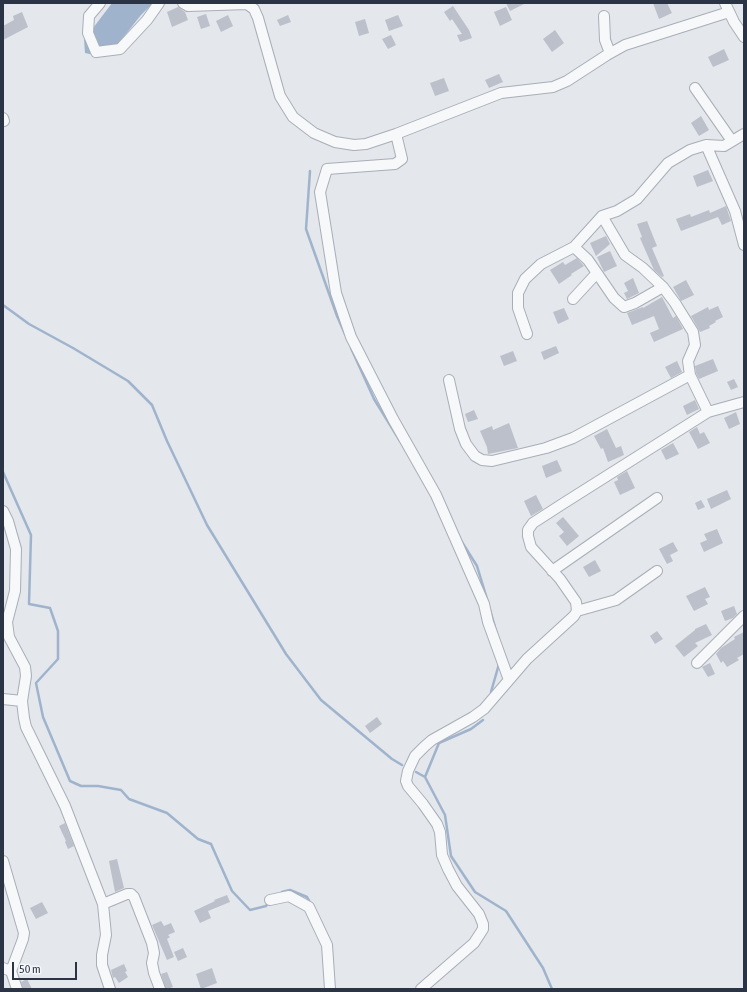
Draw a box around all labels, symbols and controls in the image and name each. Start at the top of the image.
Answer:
scale bar [14,954,79,980]
text: 50 m [19,962,41,976]

